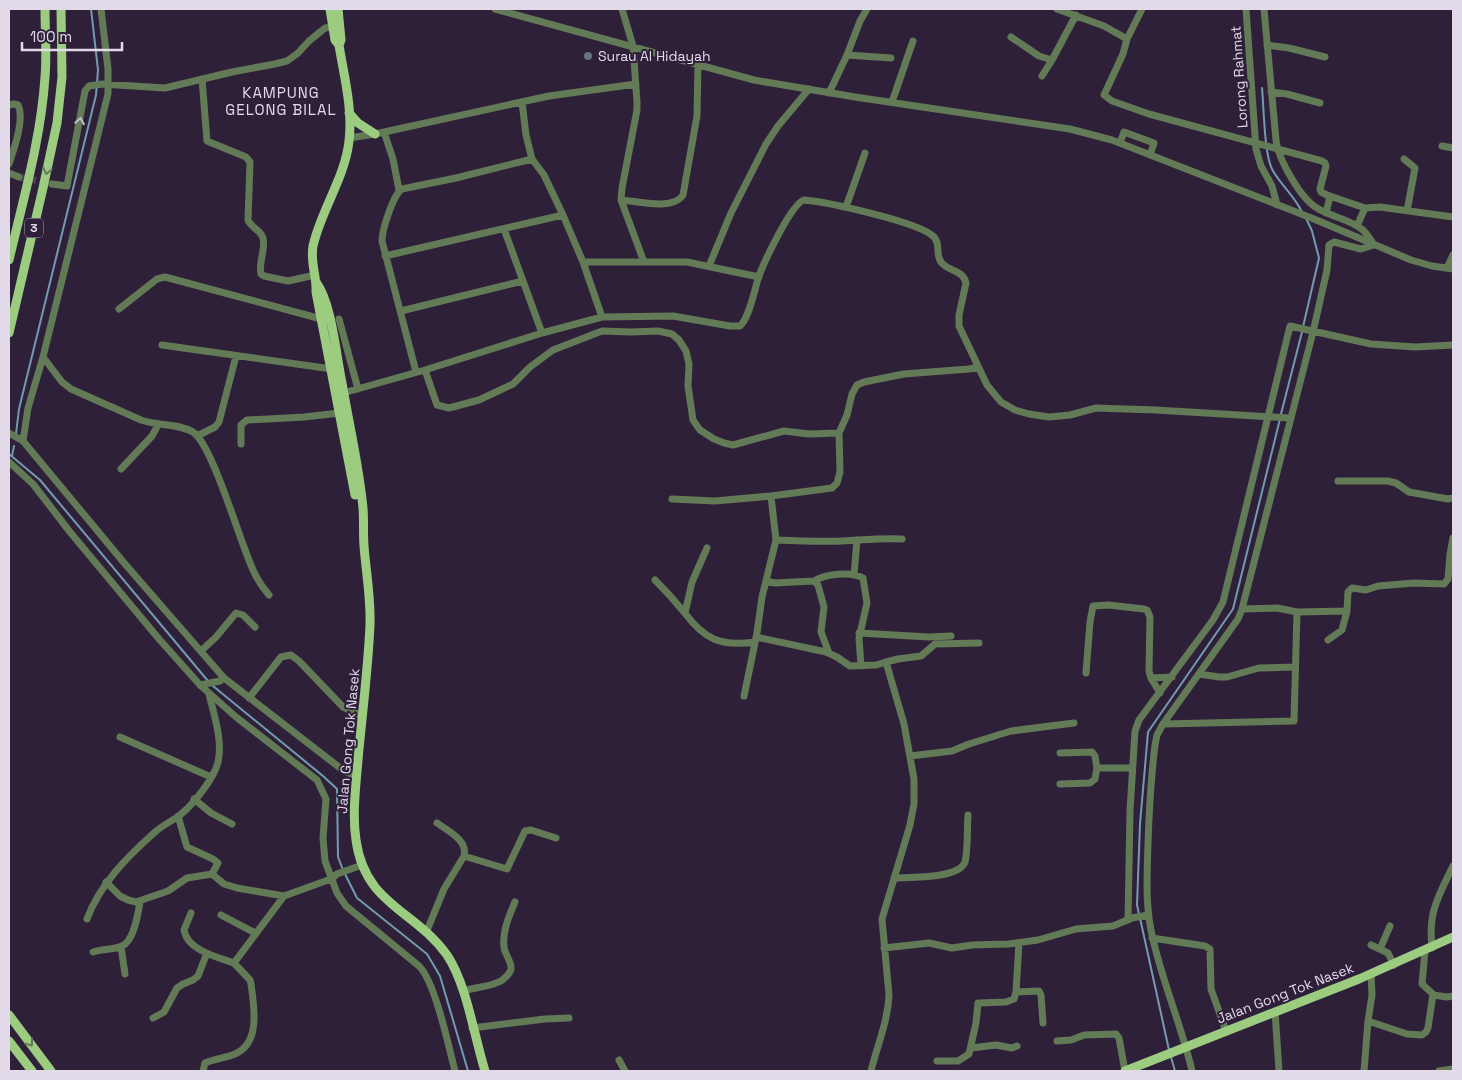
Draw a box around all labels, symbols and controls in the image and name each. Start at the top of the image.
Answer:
scale bar [22,20,122,52]
street label: Lorong Rahmat [1226,25,1252,129]
text: 100 m [30,27,72,46]
place label: Surau Al Hidayah [598,47,711,65]
marker: Surau Al Hidayah [582,50,594,62]
district label: KAMPUNG GELONG BILAL [225,83,337,119]
one-way arrow [74,117,84,126]
one-way arrow [42,166,53,175]
road number: 3 [25,218,43,238]
street label: Jalan Gong Tok Nasek [333,667,363,814]
street label: Jalan Gong Tok Nasek [1214,958,1357,1027]
one-way arrow [24,1037,33,1047]

